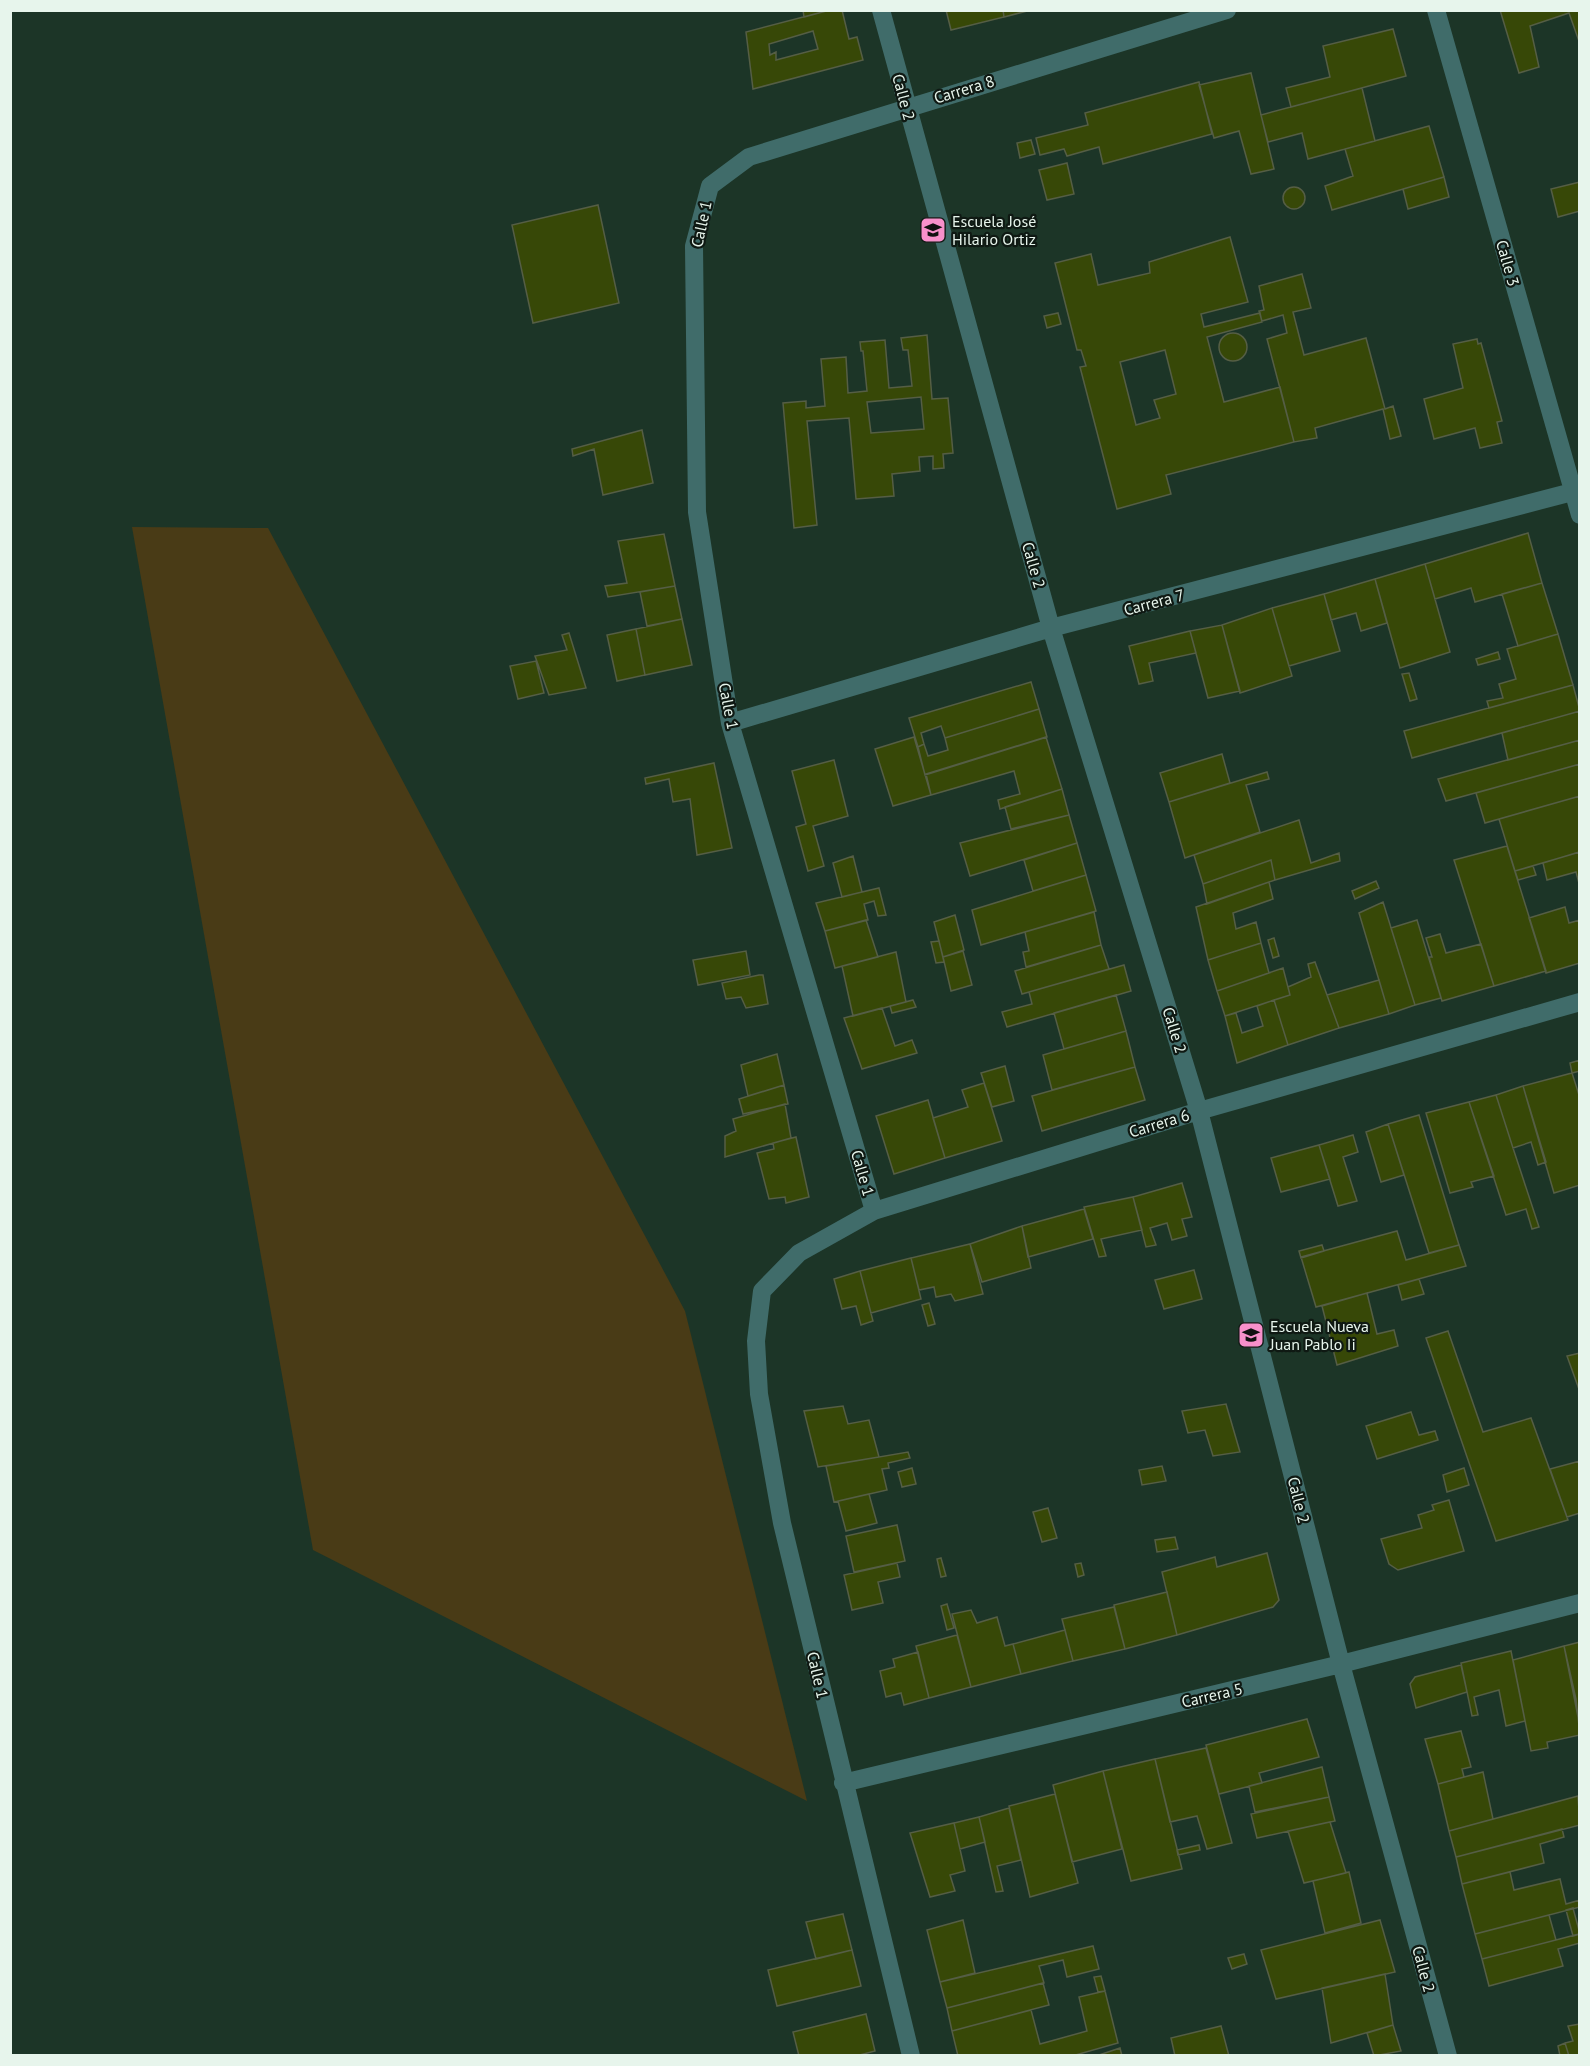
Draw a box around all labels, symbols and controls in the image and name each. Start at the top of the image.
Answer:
street label: Carrera 8 [931,70,997,108]
street label: Calle 2 [888,72,920,122]
street label: Calle 1 [686,199,716,249]
place label: Escuela José Hilario Ortiz [952,211,1036,249]
school or university icon: Escuela José Hilario Ortiz [918,215,948,245]
street label: Calle 3 [1492,238,1524,288]
street label: Calle 2 [1018,540,1050,590]
street label: Carrera 7 [1121,584,1187,620]
street label: Calle 1 [715,681,743,731]
street label: Calle 2 [1159,1004,1191,1056]
street label: Carrera 6 [1126,1104,1192,1142]
street label: Calle 1 [847,1148,879,1198]
place label: Escuela Nueva Juan Pablo Ii [1269,1316,1369,1354]
school or university icon: Escuela Nueva Juan Pablo Ii [1236,1320,1266,1350]
street label: Calle 2 [1284,1475,1314,1525]
street label: Calle 1 [803,1650,833,1700]
street label: Carrera 5 [1179,1678,1245,1712]
street label: Calle 2 [1408,1944,1440,1994]

